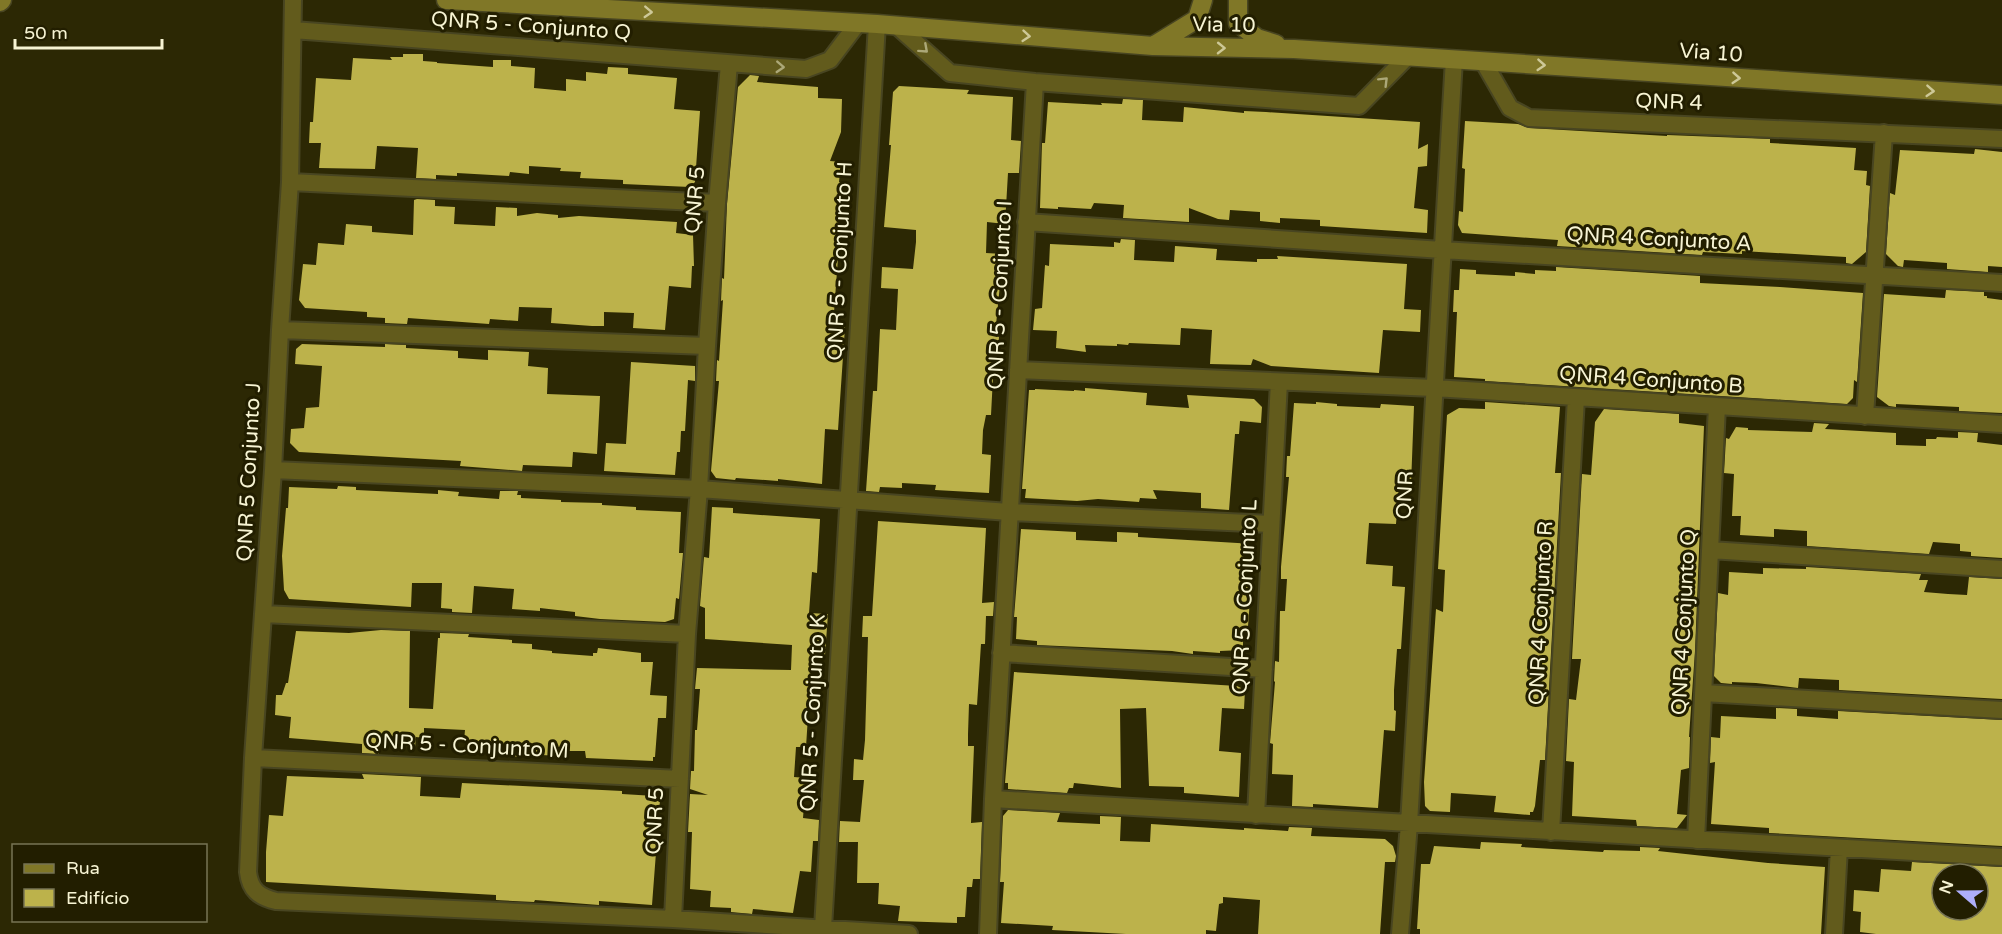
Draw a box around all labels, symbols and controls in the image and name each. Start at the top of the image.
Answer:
one-way arrow [643,5,652,18]
street label: QNR 5 - Conjunto Q [430,7,632,45]
scale bar [15,12,162,50]
street label: Via 10 [1192,12,1256,38]
text: 50 m [24,22,68,44]
one-way arrow [1022,29,1031,42]
street label: Via 10 [1679,38,1743,68]
one-way arrow [1216,41,1225,54]
one-way arrow [917,42,927,53]
one-way arrow [1537,58,1546,71]
one-way arrow [776,61,785,74]
one-way arrow [1731,71,1740,84]
one-way arrow [1376,78,1387,89]
one-way arrow [1926,84,1935,97]
street label: QNR 4 [1635,88,1703,116]
street label: QNR 5 - Conjunto H [822,161,858,361]
street label: QNR 5 [680,165,710,235]
street label: QNR 5 - Conjunto I [983,200,1017,390]
street label: QNR 4 Conjunto A [1566,222,1752,256]
street label: QNR 4 Conjunto B [1558,361,1744,399]
street label: QNR 5 Conjunto J [232,382,266,562]
street label: QNR [1391,470,1419,520]
street label: QNR 5 - Conjunto L [1227,499,1263,695]
street label: QNR 4 Conjunto R [1524,520,1558,706]
street label: QNR 4 Conjunto Q [1667,528,1701,716]
street label: QNR 5 - Conjunto K [795,614,831,812]
street label: QNR 5 - Conjunto M [365,728,569,764]
street label: QNR 5 [641,787,669,855]
legend [12,844,207,922]
text: Rua [66,857,100,879]
north arrow [1930,862,1990,922]
text: N [1935,878,1958,897]
text: Edifício [66,887,130,909]

